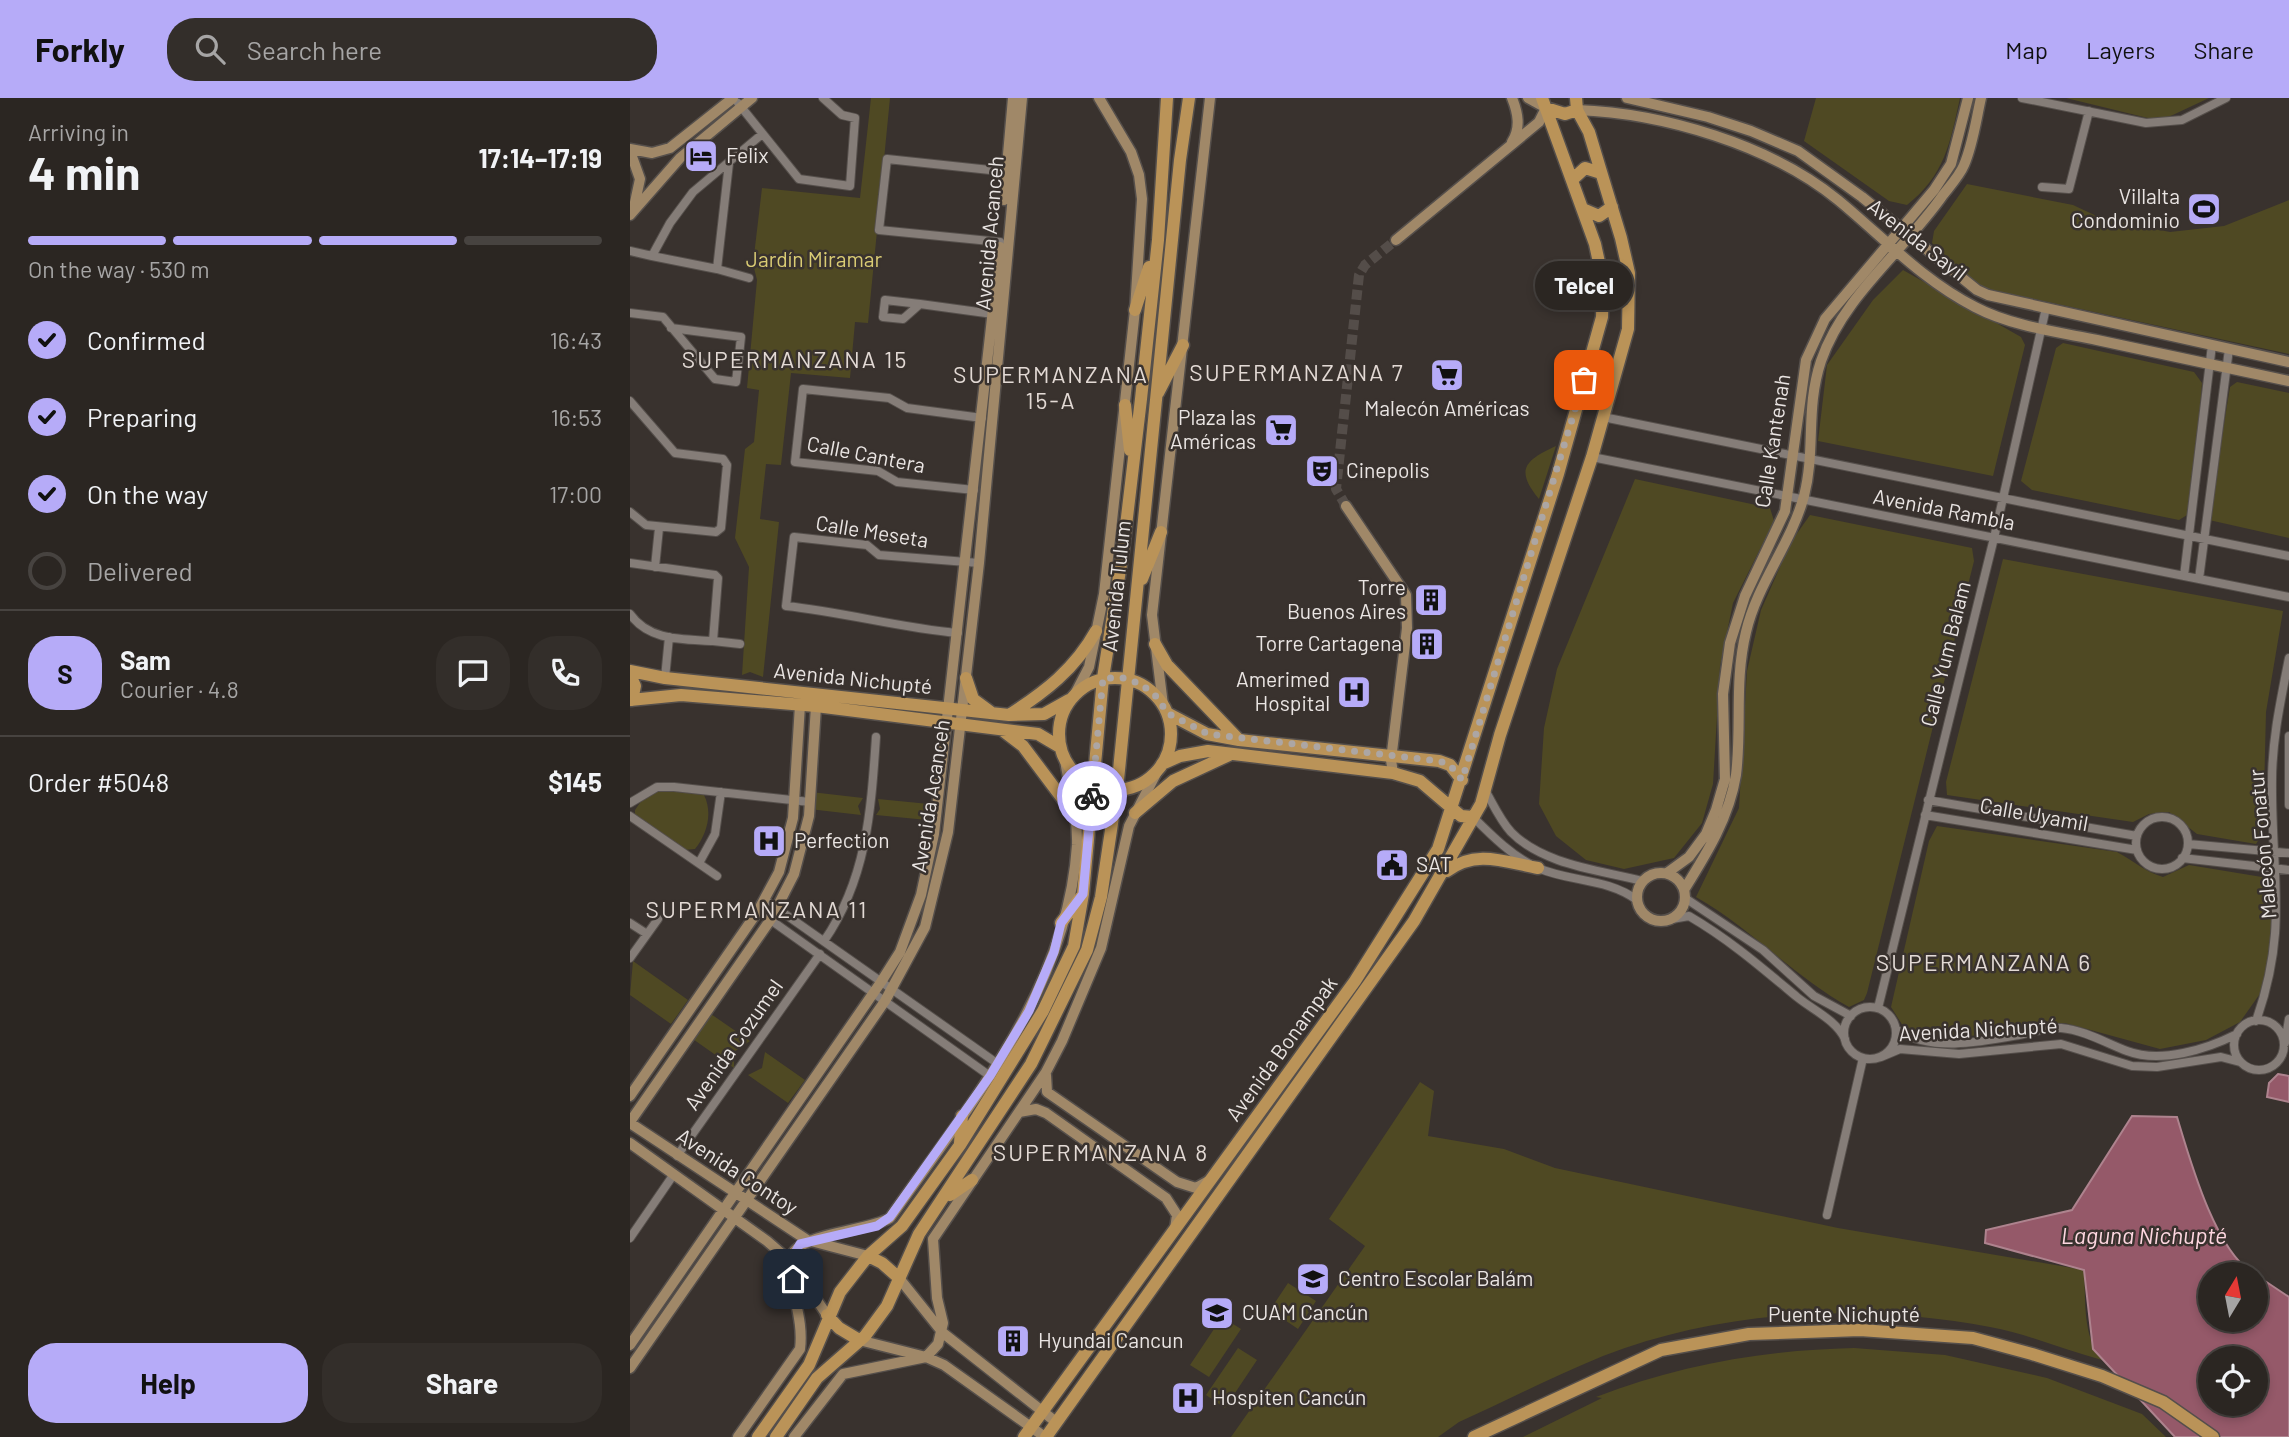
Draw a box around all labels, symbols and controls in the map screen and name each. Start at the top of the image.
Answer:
search box [167,18,657,81]
text: Forkly [35,29,125,69]
icon: search [191,30,229,68]
text: Search here [247,34,382,65]
text: Map [2005,35,2048,64]
text: Layers [2086,35,2155,64]
text: Share [2193,35,2254,64]
text: Arriving in [28,118,129,146]
hotel icon: Felix [682,137,720,175]
text: 17:14–17:19 [479,142,602,173]
place label: Felix [726,142,768,167]
text: 4 min [28,144,140,199]
street label: Avenida Acanceh [969,155,1008,311]
place label: Villalta Condominio [2071,183,2180,232]
sports icon: Villalta Condominio [2185,190,2223,228]
street label: Avenida Sayil [1863,192,1972,285]
park label: Jardín Miramar [746,246,882,271]
text: On the way · 530 m [28,255,210,283]
callout: Telcel [1535,261,1633,310]
text: Telcel [1554,271,1614,299]
icon: check [28,321,66,359]
text: Confirmed [87,324,206,355]
text: 16:43 [550,326,602,354]
district label: SUPERMANZANA 15 [682,345,908,373]
pin [1554,350,1614,410]
supermarket icon: Malecón Américas [1428,356,1466,394]
district label: SUPERMANZANA 7 [1189,358,1405,386]
district label: SUPERMANZANA 15-A [953,360,1149,414]
icon: bag [1565,361,1603,399]
street label: Calle Kantenah [1749,372,1794,509]
place label: Malecón Américas [1364,395,1530,420]
icon: check [28,398,66,436]
text: Preparing [87,401,197,432]
text: 16:53 [551,403,602,431]
place label: Plaza las Américas [1170,404,1256,453]
supermarket icon: Plaza las Américas [1262,411,1300,449]
street label: Calle Cantera [805,430,928,477]
theatre icon: Cinepolis [1303,452,1341,490]
place label: Cinepolis [1346,457,1430,482]
icon: check [28,475,66,513]
text: On the way [87,478,208,509]
text: 17:00 [549,480,602,508]
street label: Avenida Rambla [1871,483,2017,535]
street label: Calle Meseta [814,509,930,552]
street label: Avenida Tulum [1096,519,1135,653]
text: Delivered [87,555,193,586]
place label: Torre Buenos Aires [1287,574,1406,623]
street label: Calle Yum Balam [1914,578,1975,729]
building icon: Torre Buenos Aires [1412,581,1450,619]
building icon: Torre Cartagena [1408,625,1446,663]
place label: Torre Cartagena [1255,630,1402,655]
button: chat [436,636,510,710]
button: phone [528,636,602,710]
text: Sam [120,644,171,675]
street label: Avenida Nichupté [773,657,934,698]
text: S [57,658,73,689]
place label: Amerimed Hospital [1236,666,1330,715]
hospital icon: Amerimed Hospital [1335,673,1373,711]
text: Courier · 4.8 [120,675,239,703]
street label: Avenida Acanceh [905,717,954,874]
courier [1057,761,1127,831]
text: Order #5048 [28,766,169,797]
text: $145 [548,766,602,797]
street label: Malecón Fonatur [2242,768,2281,920]
icon: bike [1073,777,1111,815]
street label: Calle Uyamil [1978,792,2090,835]
hospital icon: Perfection [750,822,788,860]
place label: Perfection [794,827,890,852]
public building icon: SAT [1373,846,1411,884]
place label: SAT [1416,851,1452,876]
district label: SUPERMANZANA 11 [646,895,868,923]
district label: SUPERMANZANA 6 [1876,948,2092,976]
street label: Avenida Bonampak [1220,971,1342,1125]
street label: Avenida Cozumel [678,974,787,1114]
street label: Avenida Nichupté [1898,1012,2058,1045]
street label: Avenida Contoy [672,1122,803,1219]
district label: SUPERMANZANA 8 [993,1138,1209,1166]
water label: Laguna Nichupté [2061,1221,2227,1249]
pin [763,1249,823,1309]
icon: home [774,1260,812,1298]
school or university icon: Centro Escolar Balám [1294,1260,1332,1298]
north arrow [2198,1262,2268,1332]
map controls [2198,1262,2268,1416]
place label: Centro Escolar Balám [1338,1265,1533,1290]
school or university icon: CUAM Cancún [1198,1294,1236,1332]
place label: CUAM Cancún [1242,1299,1368,1324]
street label: Puente Nichupté [1768,1301,1920,1326]
building icon: Hyundai Cancun [994,1322,1032,1360]
place label: Hyundai Cancun [1038,1327,1184,1352]
button: Help [28,1343,308,1423]
button: Share [322,1343,602,1423]
button: locate [2198,1346,2268,1416]
hospital icon: Hospiten Cancún [1169,1379,1207,1417]
place label: Hospiten Cancún [1212,1384,1366,1409]

